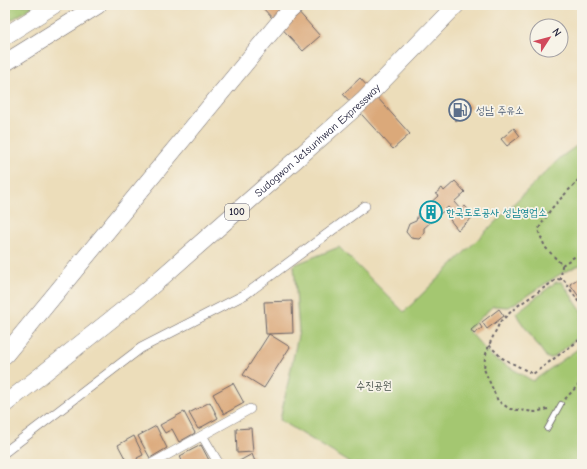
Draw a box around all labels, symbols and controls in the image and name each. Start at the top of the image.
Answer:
north arrow [529,18,569,58]
text: N [549,26,564,39]
street label: Sudogwon Je1sunhwan Expressway [252,81,383,199]
fuel station icon: 성남 주유소 [447,97,473,123]
place label: 성남 주유소 [476,104,524,117]
building icon: 한국도로공사 성남영업소 [418,199,444,225]
road number: 100 [225,204,249,220]
place label: 한국도로공사 성남영업소 [446,206,547,219]
park label: 수진공원 [356,379,392,392]

